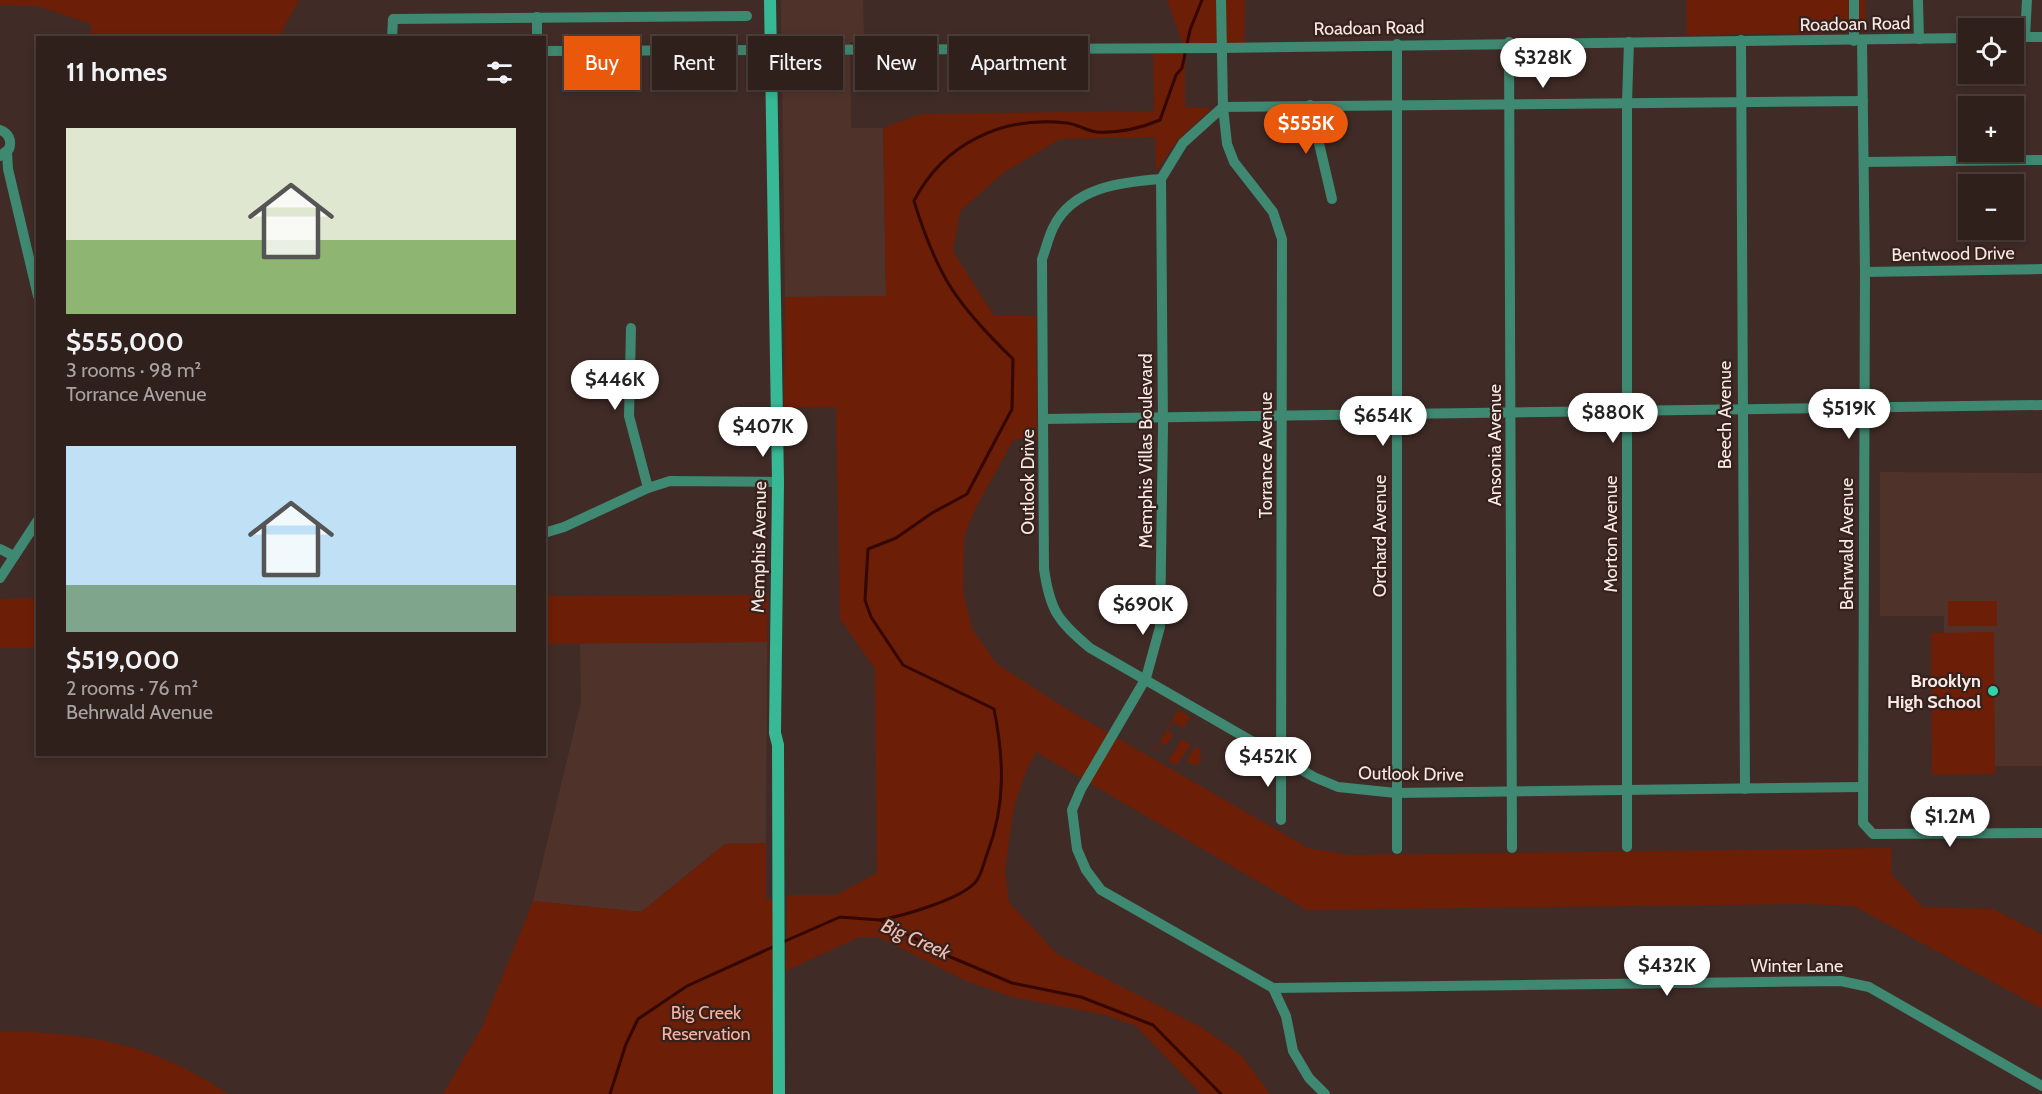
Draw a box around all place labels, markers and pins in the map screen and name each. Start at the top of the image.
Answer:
pin: $328K [1501,38,1585,89]
pin: $555K [1264,104,1348,155]
pin: $446K [573,360,657,411]
pin: $519K [1807,389,1891,440]
pin: $880K [1571,393,1655,444]
pin: $654K [1341,396,1425,447]
pin: $407K [721,407,805,458]
pin: $690K [1101,585,1185,636]
place label: Brooklyn High School [1887,670,1981,713]
marker: Brooklyn High School [1986,684,2000,698]
pin: $452K [1226,737,1310,788]
pin: $1.2M [1908,797,1992,848]
pin: $432K [1625,946,1709,997]

